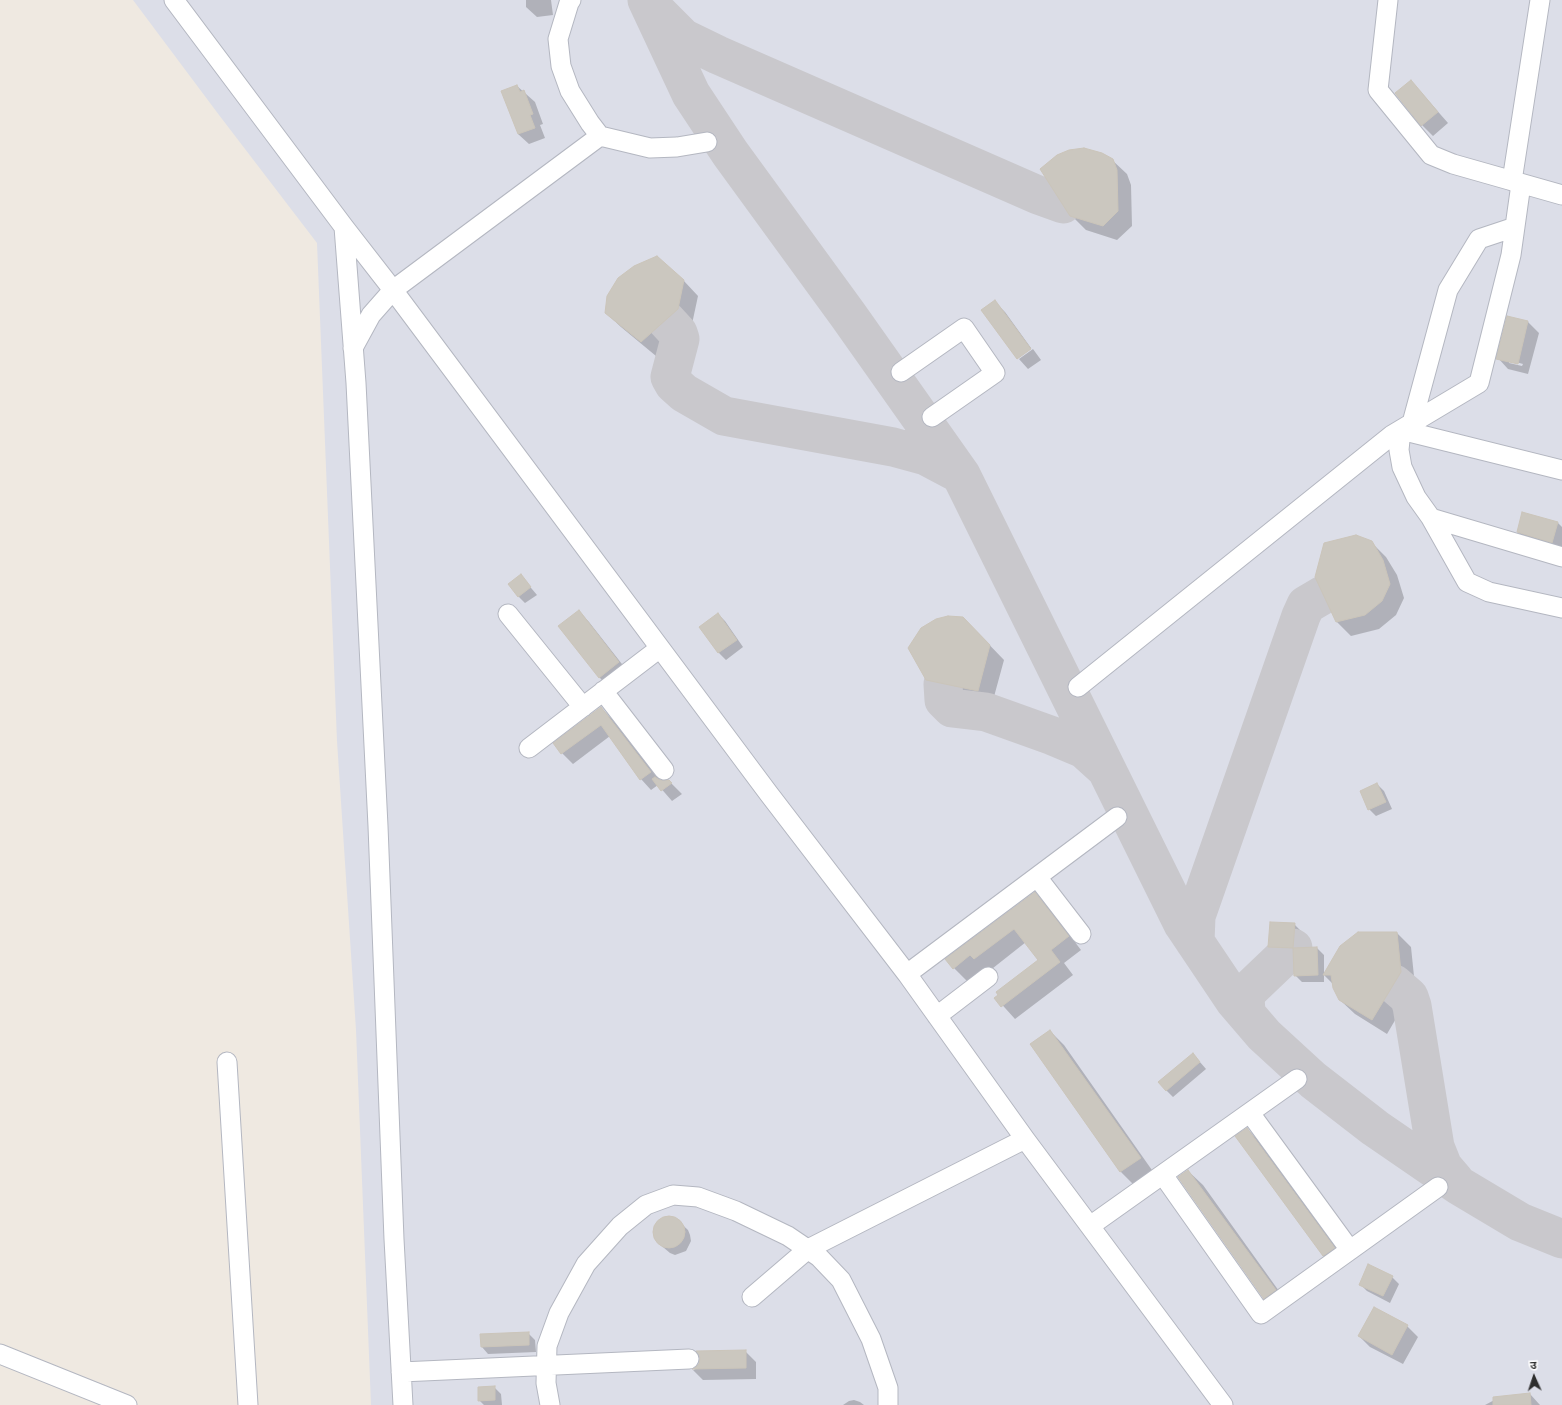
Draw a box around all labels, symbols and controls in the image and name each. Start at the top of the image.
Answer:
north arrow [1514,1357,1554,1397]
text: उ [1530,1358,1537,1372]

